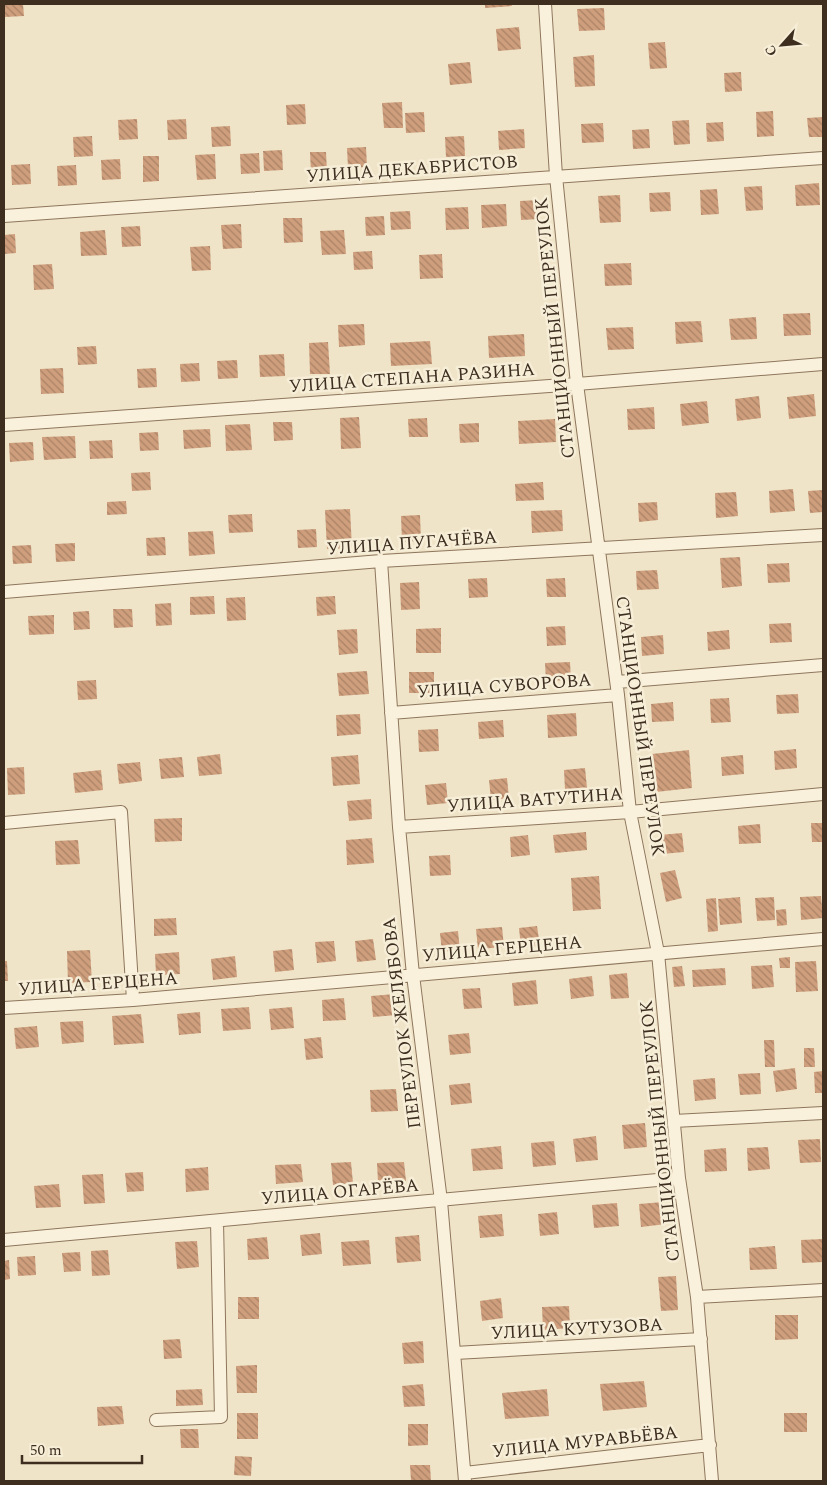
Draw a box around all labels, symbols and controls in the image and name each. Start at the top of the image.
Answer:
north arrow [757,20,807,70]
text: С [759,41,782,60]
street label: УЛИЦА ДЕКАБРИСТОВ [305,148,519,190]
street label: СТАНЦИОННЫЙ ПЕРЕУЛОК [528,196,582,460]
street label: УЛИЦА СТЕПАНА РАЗИНА [288,356,536,400]
street label: УЛИЦА ПУГАЧЁВА [326,524,498,562]
street label: СТАНЦИОННЫЙ ПЕРЕУЛОК [608,594,672,858]
street label: УЛИЦА СУВОРОВА [416,666,592,706]
street label: УЛИЦА ВАТУТИНА [446,780,624,820]
street label: ПЕРЕУЛОК ЖЕЛЯБОВА [376,916,428,1130]
street label: УЛИЦА ГЕРЦЕНА [421,929,583,969]
street label: УЛИЦА ГЕРЦЕНА [17,965,179,1003]
street label: СТАНЦИОННЫЙ ПЕРЕУЛОК [633,999,687,1263]
street label: УЛИЦА ОГАРЁВА [260,1172,420,1212]
street label: УЛИЦА КУТУЗОВА [490,1311,664,1347]
street label: УЛИЦА МУРАВЬЁВА [491,1419,679,1465]
scale bar [22,1432,142,1464]
text: 50 m [30,1439,62,1462]

